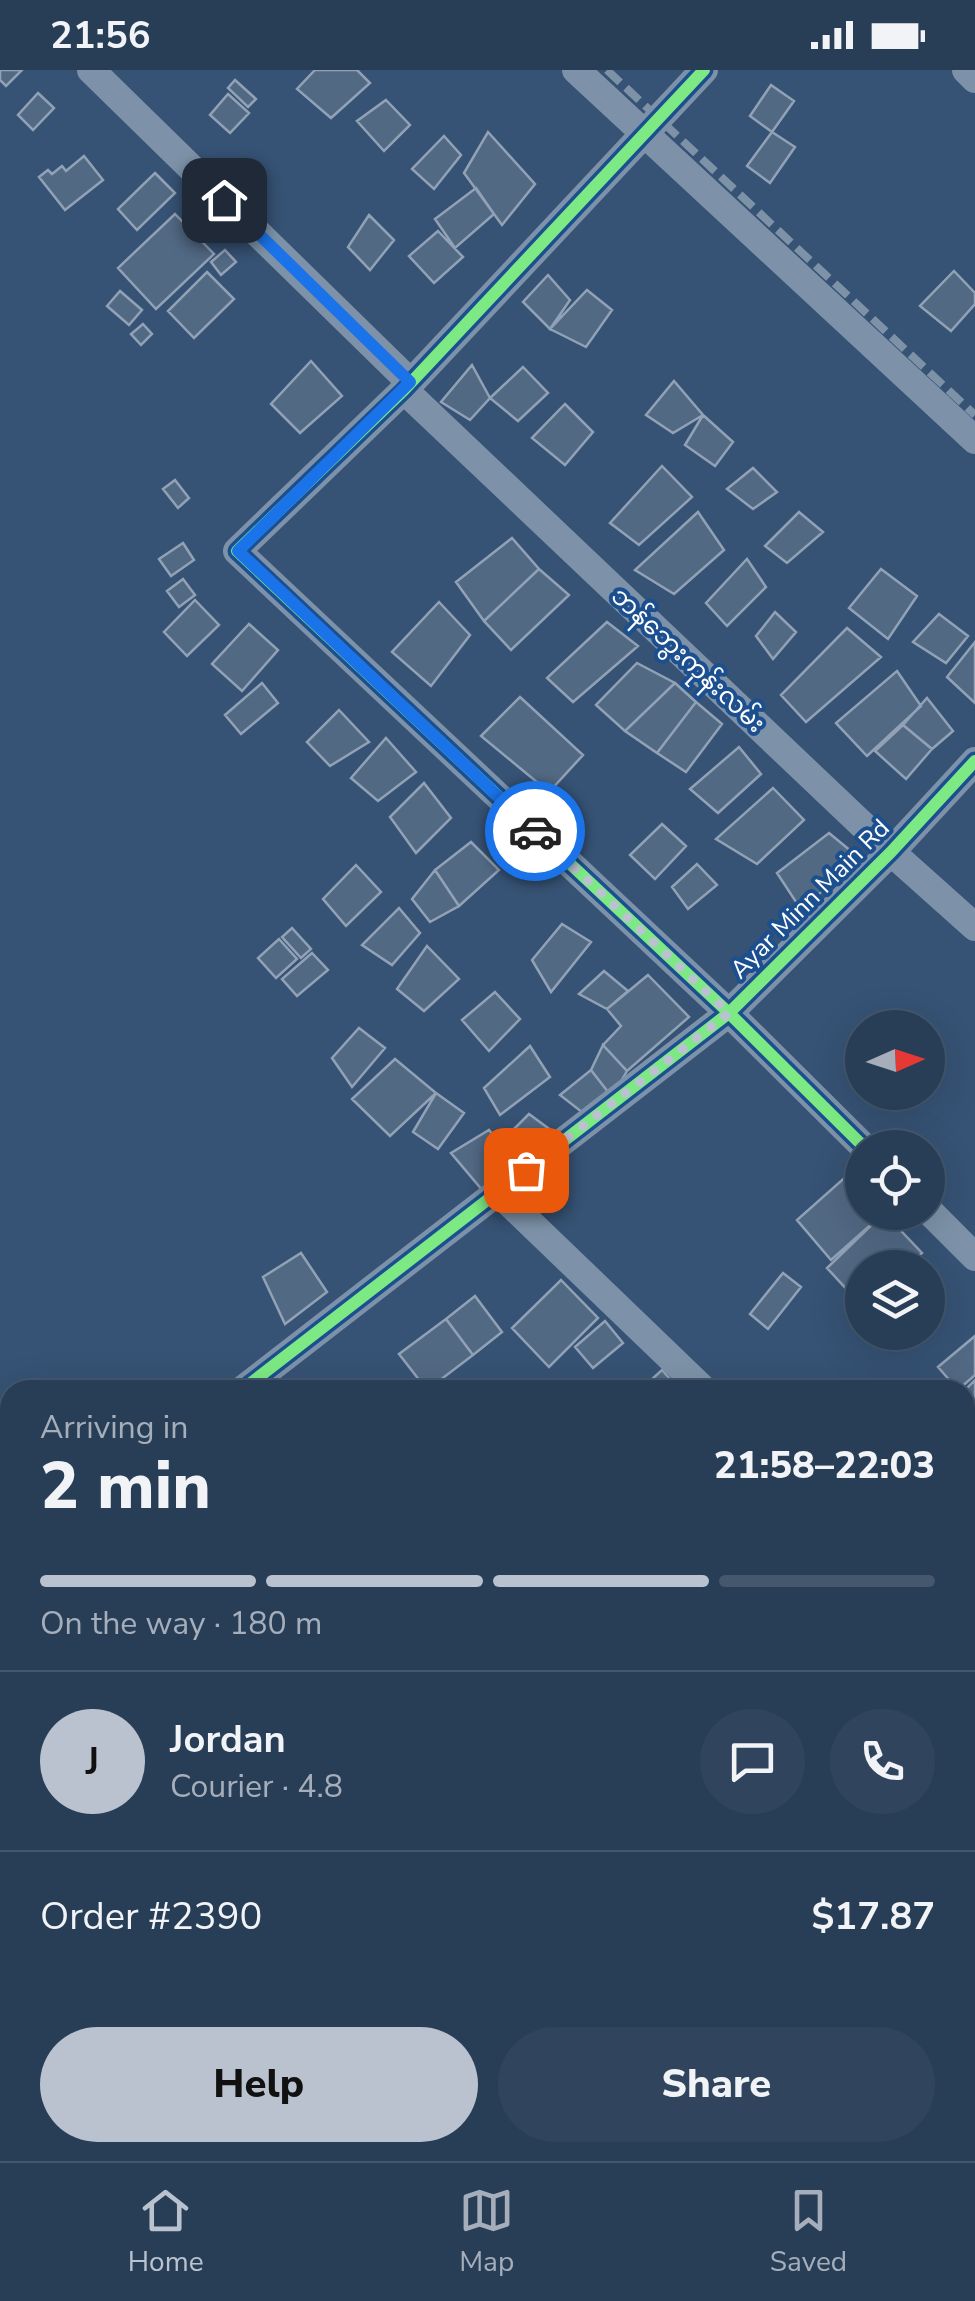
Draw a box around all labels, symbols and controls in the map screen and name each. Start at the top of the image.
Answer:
text: 21:56 [50,10,151,61]
pin [182,158,267,243]
icon: home [197,173,252,228]
street label: ဘန်ဘွေးကုန်းလမ်း [601,579,773,743]
courier [485,781,585,881]
icon: car [508,804,563,859]
street label: Ayar Minn Main Rd [723,812,897,986]
north arrow [845,1010,945,1110]
map controls [845,1010,945,1350]
pin [484,1128,569,1213]
button: locate [845,1130,945,1230]
icon: bag [499,1143,554,1198]
button: layers [845,1250,945,1350]
text: Arriving in [40,1406,188,1449]
text: 21:58–22:03 [714,1440,935,1491]
text: 2 min [40,1442,211,1531]
text: On the way · 180 m [40,1602,322,1645]
button: chat [700,1709,805,1814]
button: phone [830,1709,935,1814]
text: Jordan [170,1714,286,1765]
text: J [86,1736,99,1787]
text: Courier · 4.8 [170,1765,343,1808]
text: Order #2390 [40,1891,262,1942]
text: $17.87 [812,1891,935,1942]
button: Help [40,2027,478,2142]
button: Share [498,2027,935,2142]
tab: Home [128,2183,204,2281]
tab: Map [459,2183,514,2281]
tab: Saved [770,2183,847,2281]

